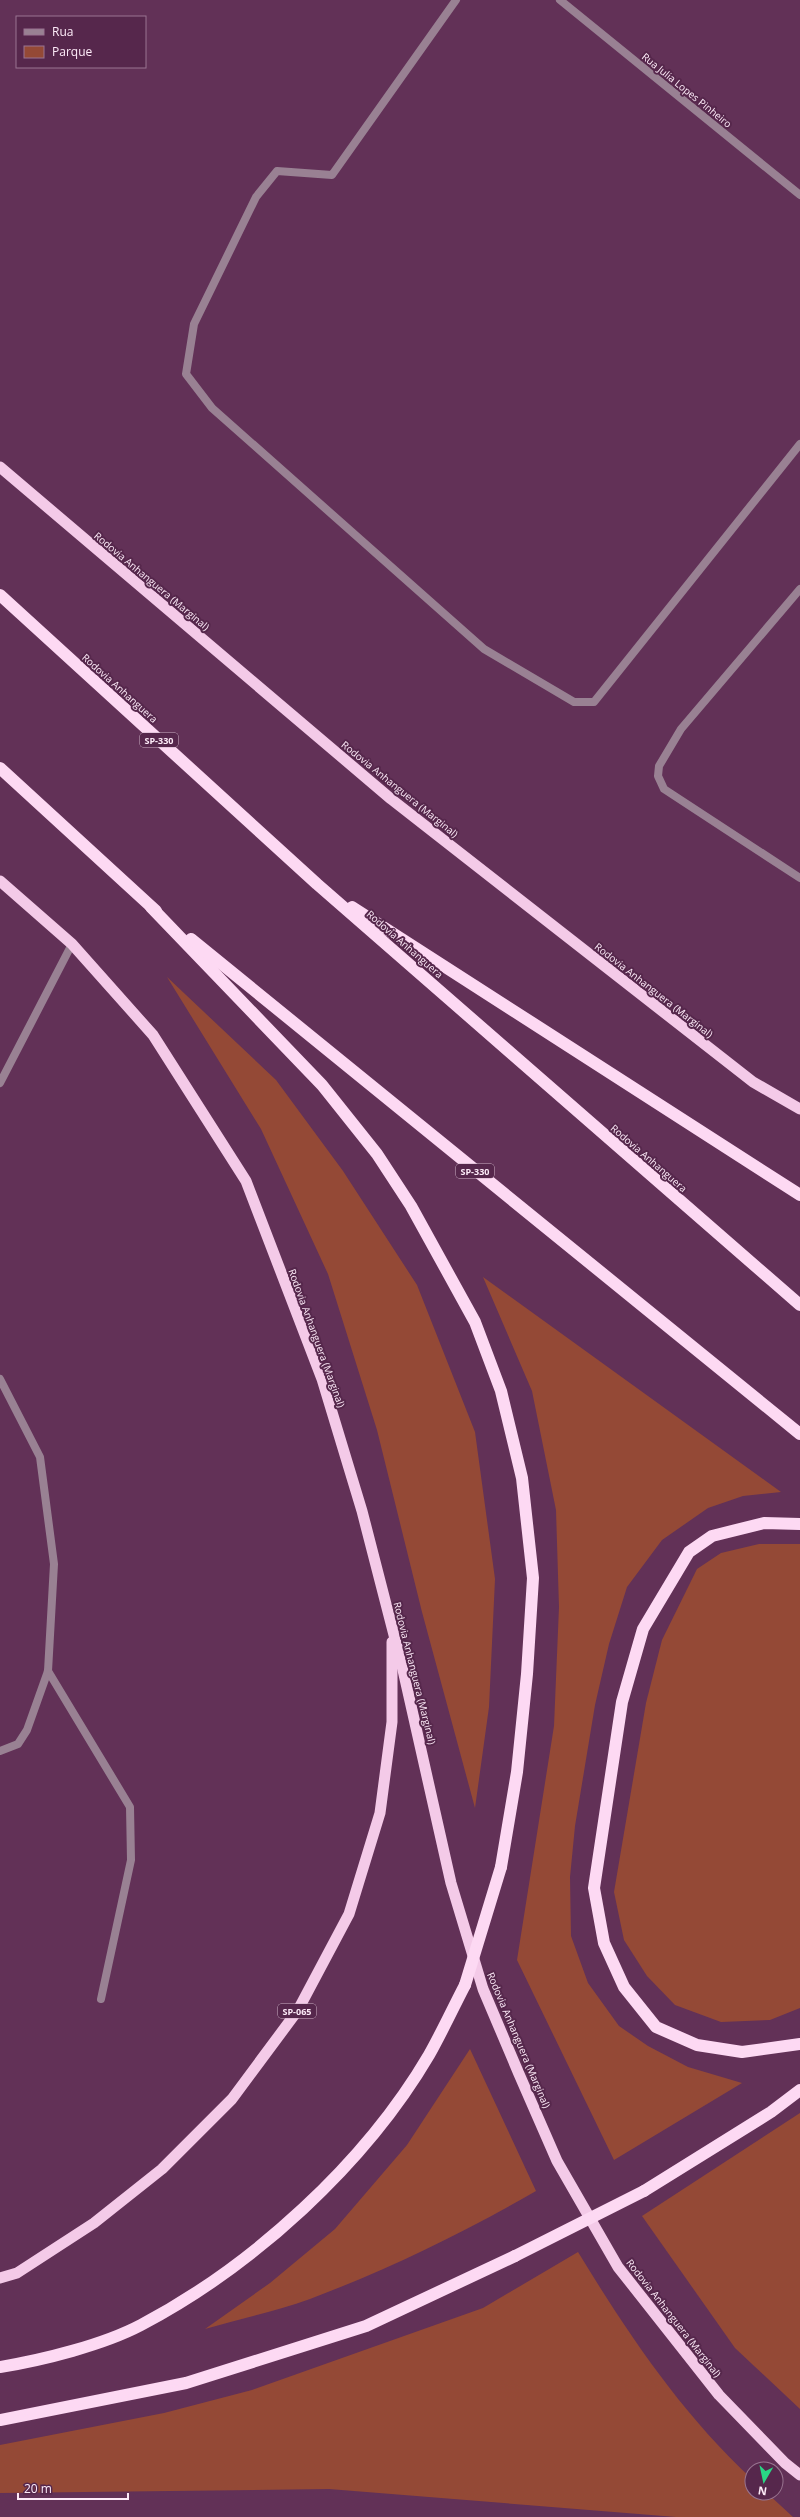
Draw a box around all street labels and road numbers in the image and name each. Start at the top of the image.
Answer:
street label: Rua Julia Lopes Pinheiro [639,49,735,131]
street label: Rodovia Anhanguera (Marginal) [91,529,213,633]
street label: Rodovia Anhanguera [79,650,161,726]
road number: SP-330 [140,733,178,747]
street label: Rodovia Anhanguera (Marginal) [339,737,461,841]
street label: Rodovia Anhanguera [364,907,446,981]
street label: Rodovia Anhanguera (Marginal) [592,939,716,1041]
street label: Rodovia Anhanguera [608,1121,690,1195]
road number: SP-330 [456,1164,494,1178]
street label: Rodovia Anhanguera (Marginal) [285,1267,349,1409]
street label: Rodovia Anhanguera (Marginal) [390,1600,440,1746]
street label: Rodovia Anhanguera (Marginal) [484,1970,554,2110]
road number: SP-065 [278,2004,316,2018]
street label: Rodovia Anhanguera (Marginal) [623,2256,725,2380]

